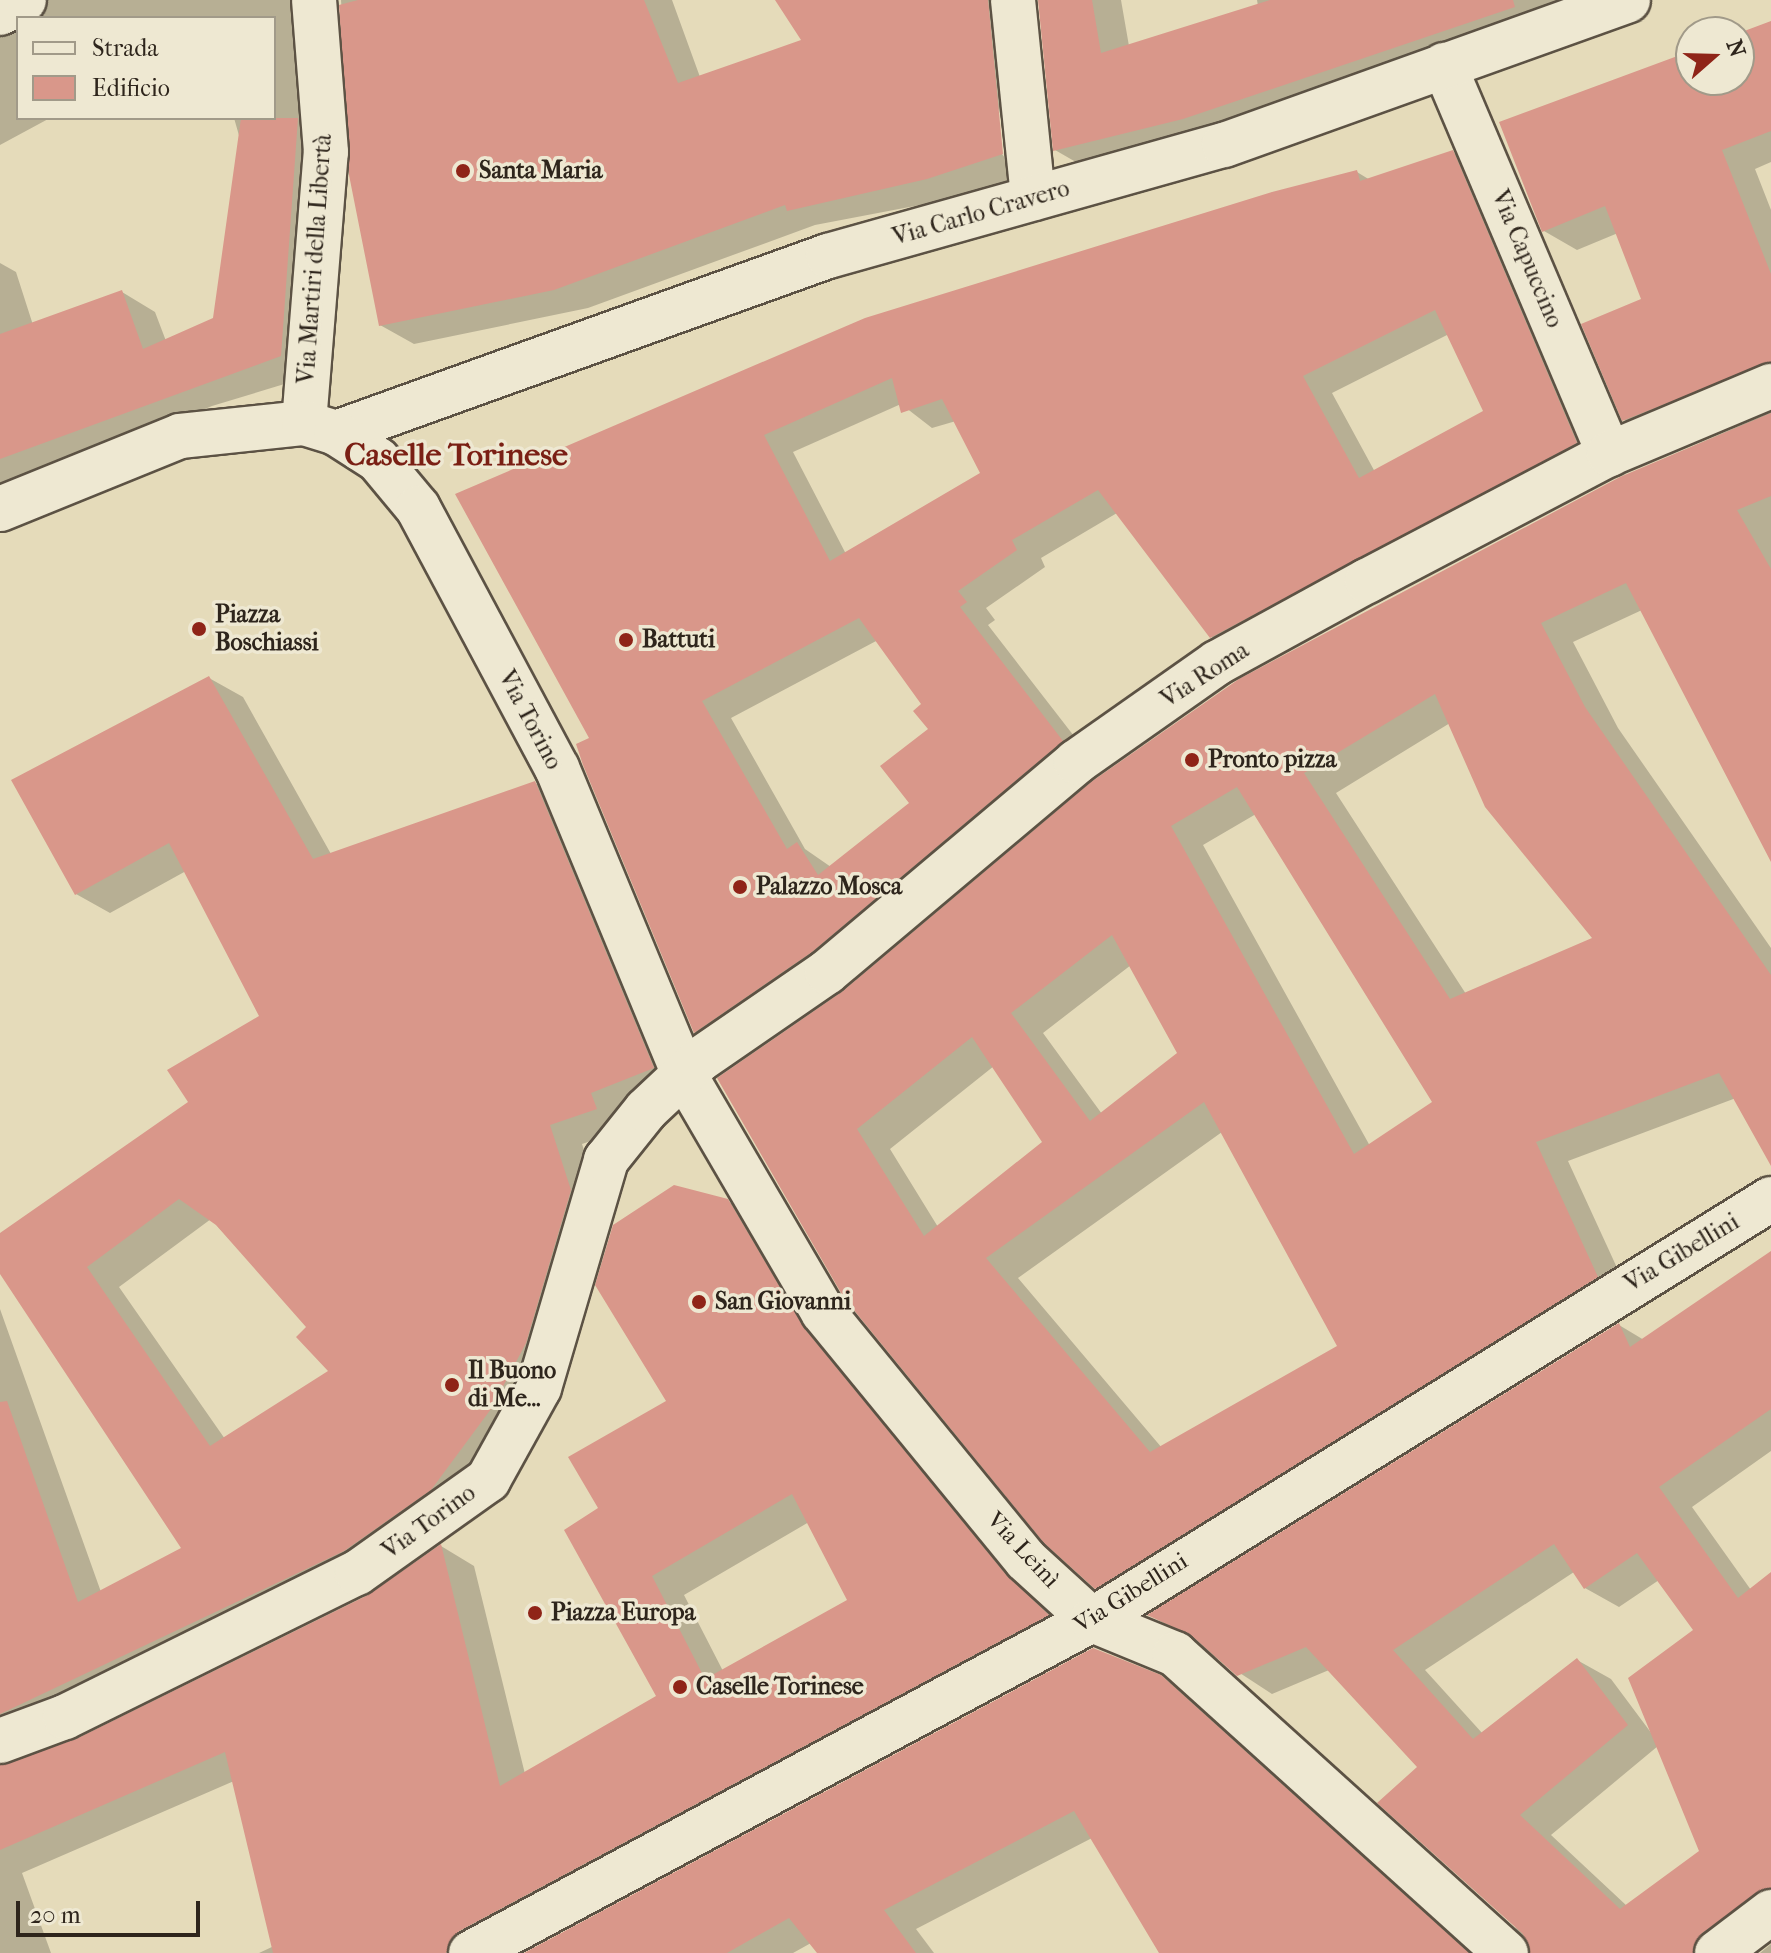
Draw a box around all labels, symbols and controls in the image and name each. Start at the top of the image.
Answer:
legend [16,16,276,120]
north arrow [1675,16,1755,96]
text: Strada [92,34,158,62]
text: N [1721,36,1751,61]
text: Edificio [92,74,170,102]
street label: Via Martiri della Libertà [292,133,338,385]
place label: Santa Maria [479,157,603,185]
marker: Santa Maria [454,162,472,180]
street label: Via Carlo Cravero [889,174,1073,252]
street label: Via Capuccino [1485,186,1569,332]
district label: Caselle Torinese [344,436,568,474]
place label: Piazza Boschiassi [215,601,319,657]
marker: Piazza Boschiassi [190,620,208,638]
place label: Battuti [642,626,715,654]
marker: Battuti [617,631,635,649]
street label: Via Roma [1156,636,1254,714]
street label: Via Torino [492,666,568,774]
place label: Pronto pizza [1208,746,1337,774]
marker: Pronto pizza [1183,751,1201,769]
place label: Palazzo Mosca [756,873,902,901]
marker: Palazzo Mosca [731,878,749,896]
street label: Via Gibellini [1619,1208,1745,1298]
place label: San Giovanni [715,1288,851,1316]
marker: San Giovanni [690,1293,708,1311]
place label: Il Buono di Me... [468,1357,556,1413]
marker: Il Buono di Me... [443,1376,461,1394]
street label: Via Torino [377,1479,481,1565]
street label: Via Leinì [981,1506,1065,1594]
street label: Via Gibellini [1069,1547,1193,1639]
place label: Piazza Europa [551,1599,696,1627]
marker: Piazza Europa [526,1604,544,1622]
place label: Caselle Torinese [696,1673,864,1701]
marker: Caselle Torinese [671,1678,689,1696]
scale bar [20,1885,204,1935]
text: 20 m [30,1901,81,1929]

